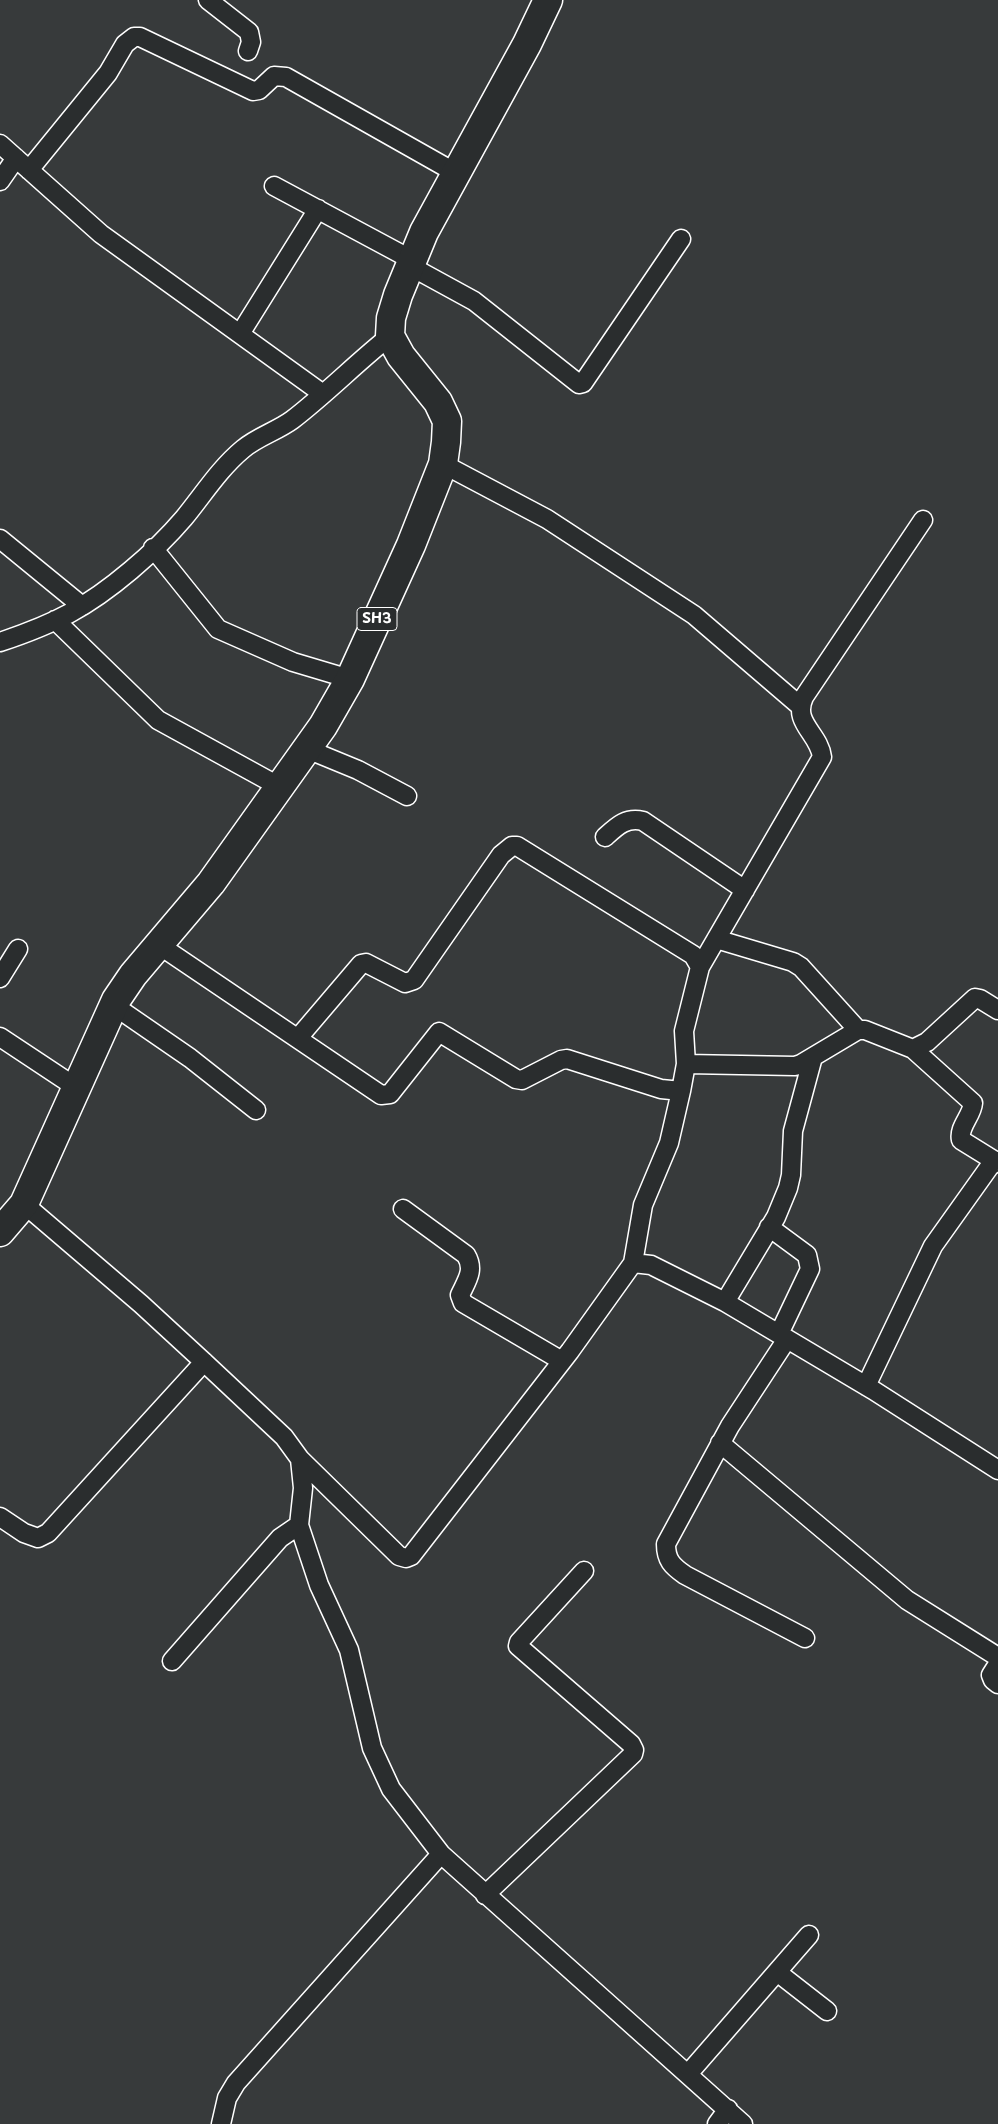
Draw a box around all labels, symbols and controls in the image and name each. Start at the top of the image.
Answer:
road number: SH3 [357,608,397,630]

